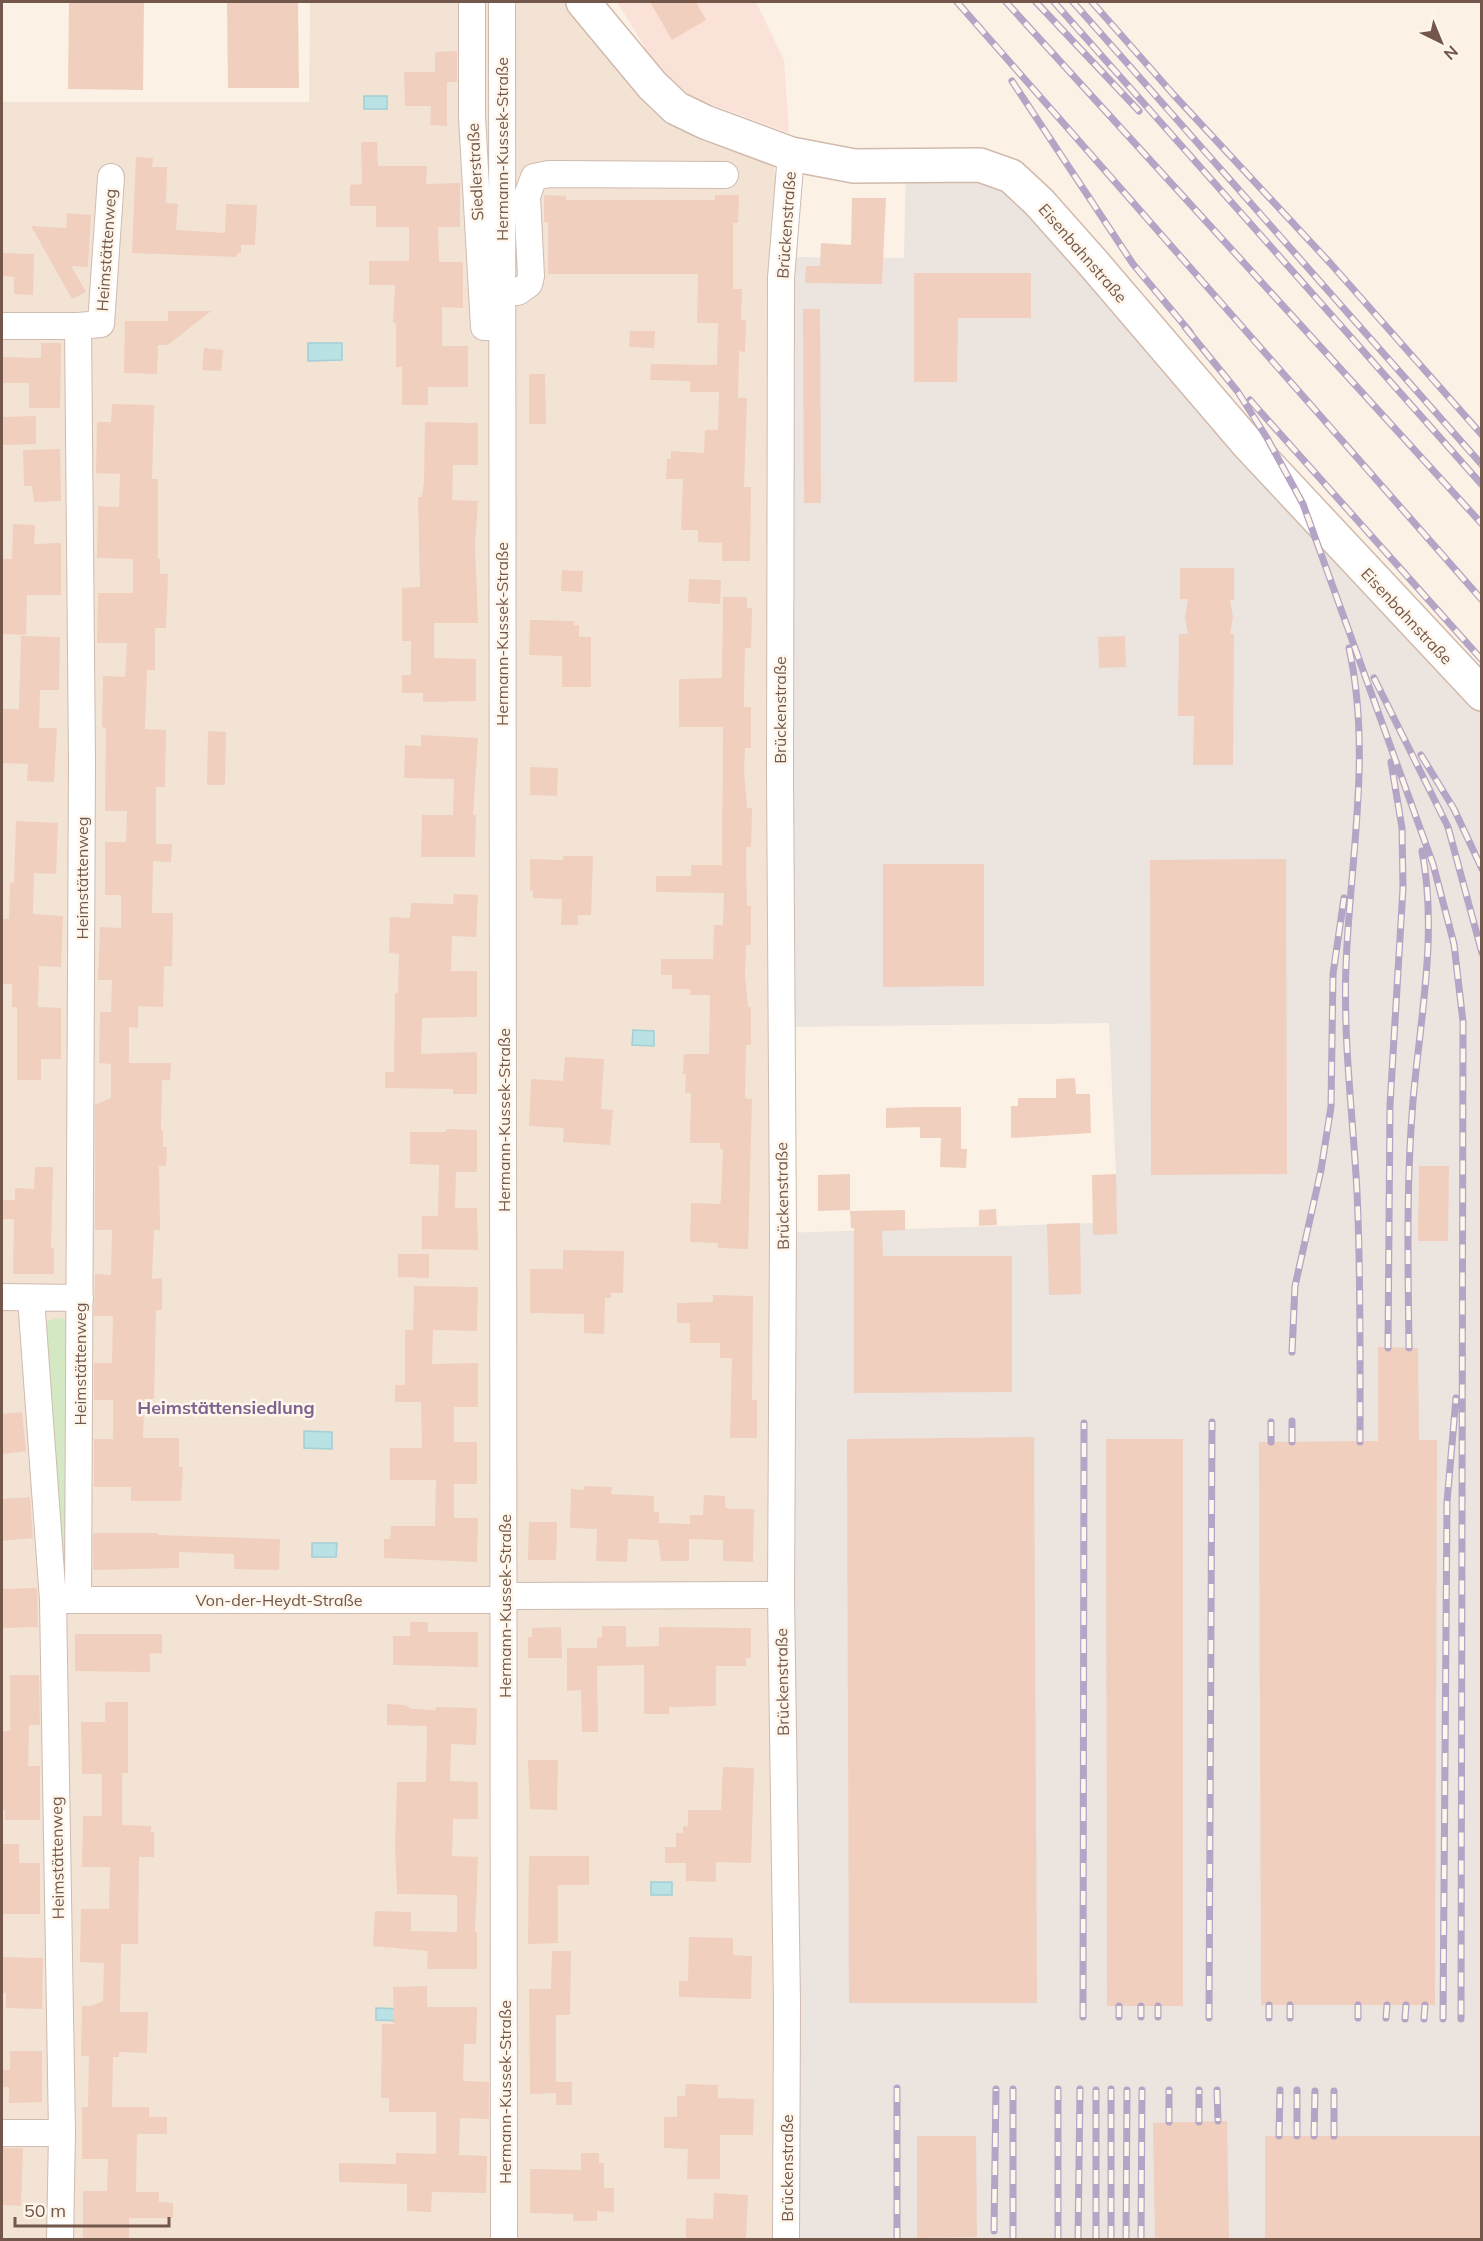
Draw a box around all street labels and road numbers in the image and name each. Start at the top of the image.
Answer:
street label: Hermann-Kussek-Straße [492,57,512,241]
street label: Siedlerstraße [462,123,488,221]
street label: Brückenstraße [772,171,800,279]
street label: Heimstättenweg [92,188,120,312]
street label: Eisenbahnstraße [1035,199,1131,307]
street label: Hermann-Kussek-Straße [492,542,512,726]
street label: Eisenbahnstraße [1357,564,1457,668]
street label: Brückenstraße [770,656,790,764]
street label: Heimstättenweg [72,817,92,939]
street label: Hermann-Kussek-Straße [494,1028,514,1212]
street label: Brückenstraße [771,1142,793,1250]
street label: Heimstättenweg [70,1303,90,1425]
street label: Hermann-Kussek-Straße [495,1514,515,1698]
street label: Von-der-Heydt-Straße [196,1590,362,1610]
street label: Brückenstraße [771,1628,793,1736]
street label: Heimstättenweg [46,1796,68,1920]
street label: Hermann-Kussek-Straße [495,2000,515,2184]
street label: Brückenstraße [777,2114,797,2222]

